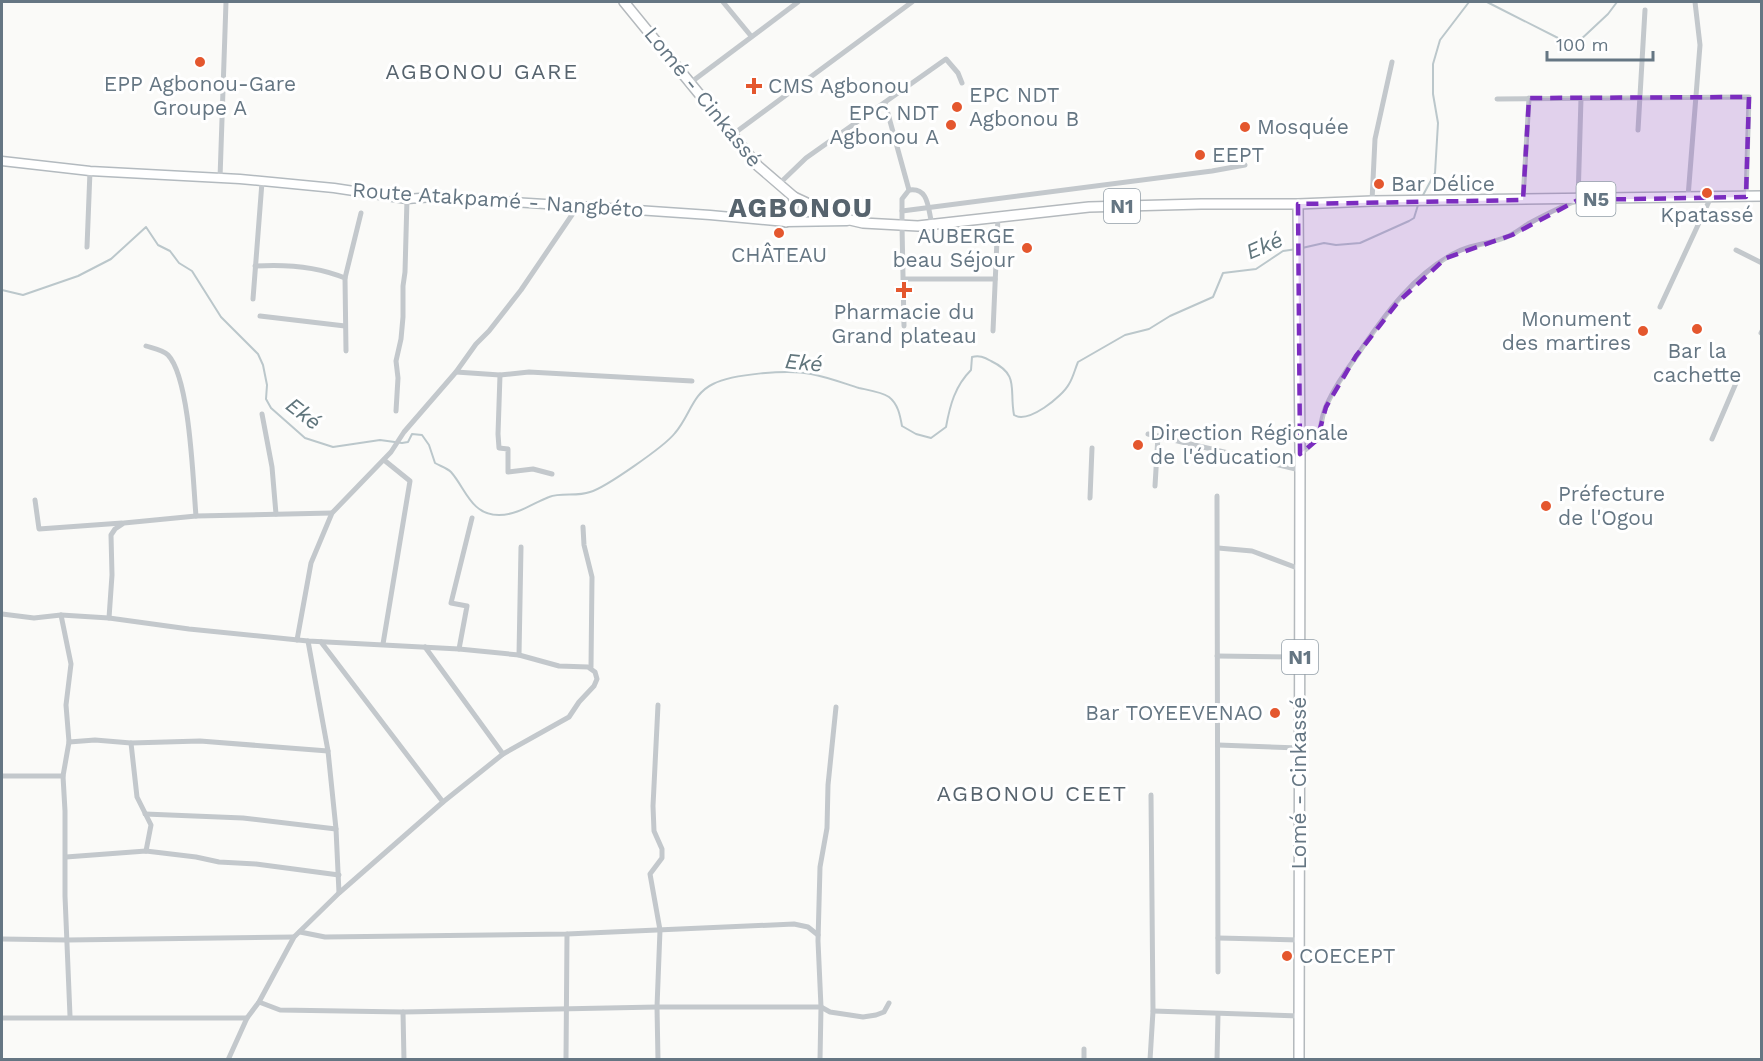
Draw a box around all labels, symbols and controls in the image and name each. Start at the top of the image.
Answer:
street label: Lomé - Cinkassé [639,22,767,172]
scale bar [1547,24,1654,62]
text: 100 m [1556,34,1609,55]
marker: EPP Agbonou-Gare Groupe A [193,55,207,69]
district label: AGBONOU GARE [385,59,579,84]
place label: EPP Agbonou-Gare Groupe A [104,71,296,120]
place label: CMS Agbonou [768,73,909,98]
marker: CMS Agbonou [745,77,763,95]
place label: EPC NDT Agbonou B [969,82,1079,131]
place label: EPC NDT Agbonou A [829,100,939,149]
marker: EPC NDT Agbonou B [950,100,964,114]
place label: Mosquée [1257,114,1349,139]
marker: EPC NDT Agbonou A [944,118,958,132]
marker: Mosquée [1238,120,1252,134]
place label: EEPT [1212,142,1265,167]
marker: EEPT [1193,148,1207,162]
place label: Bar Délice [1391,171,1495,196]
street label: Route Atakpamé - Nangbéto [351,177,645,222]
marker: Bar Délice [1372,177,1386,191]
road number: N5 [1576,182,1616,216]
marker: Kpatassé [1700,186,1714,200]
road number: N1 [1104,189,1140,223]
district label: AGBONOU [728,192,874,224]
place label: Kpatassé [1660,202,1754,227]
place label: AUBERGE beau Séjour [892,223,1015,272]
marker: CHÂTEAU [772,226,786,240]
water label: Eké [1242,227,1286,264]
marker: AUBERGE beau Séjour [1020,241,1034,255]
place label: CHÂTEAU [731,242,827,267]
marker: Pharmacie du Grand plateau [897,283,911,297]
place label: Pharmacie du Grand plateau [831,299,977,348]
place label: Monument des martires [1502,306,1631,355]
marker: Bar la cachette [1690,322,1704,336]
marker: Monument des martires [1636,324,1650,338]
place label: Bar la cachette [1653,338,1741,387]
water label: Eké [784,348,824,377]
water label: Eké [281,392,326,435]
place label: Direction Régionale de l'éducation [1150,420,1348,469]
marker: Direction Régionale de l'éducation [1131,438,1145,452]
place label: Préfecture de l'Ogou [1558,481,1665,530]
marker: Préfecture de l'Ogou [1539,499,1553,513]
road number: N1 [1282,640,1318,674]
street label: Lomé - Cinkassé [1286,697,1311,869]
place label: Bar TOYEEVENAO [1085,700,1263,725]
marker: Bar TOYEEVENAO [1268,706,1282,720]
district label: AGBONOU CEET [937,781,1127,806]
place label: COECEPT [1299,943,1396,968]
marker: COECEPT [1280,949,1294,963]

